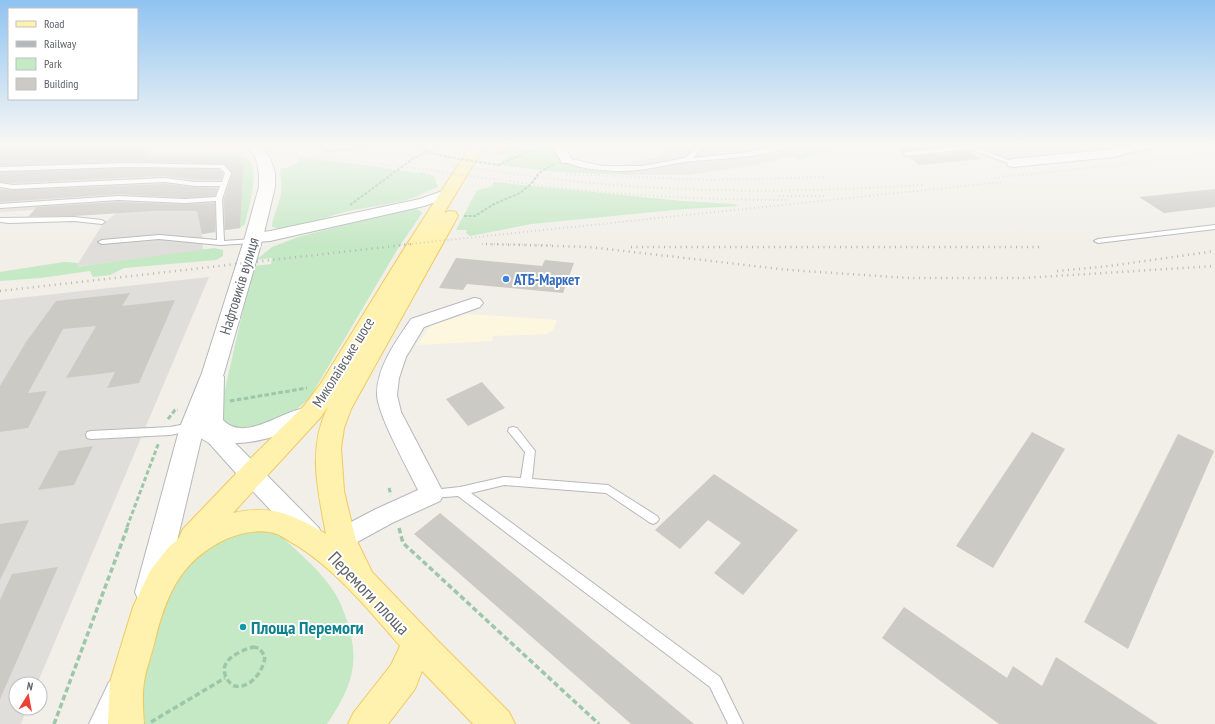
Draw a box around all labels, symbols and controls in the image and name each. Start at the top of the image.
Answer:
legend [8,8,138,100]
text: Road [44,16,64,31]
text: Railway [44,36,77,51]
text: Park [44,56,62,71]
text: Building [44,76,79,91]
street label: Нафтовиків вулиця [215,235,263,337]
place label: АТБ-Маркет [513,270,580,289]
marker: АТБ-Маркет [501,274,511,284]
street label: Миколаївське шосе [308,313,378,411]
street label: Перемоги площа [323,546,415,640]
place label: Площа Перемоги [251,616,364,639]
marker: Площа Перемоги [238,622,248,632]
north arrow [8,676,48,716]
text: N [26,679,34,694]

